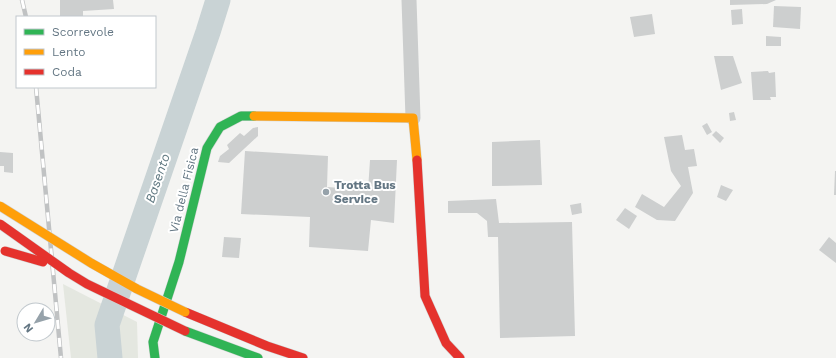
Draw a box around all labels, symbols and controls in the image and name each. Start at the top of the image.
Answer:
legend [16,16,156,88]
text: Scorrevole [52,25,114,39]
text: Lento [52,45,86,59]
text: Coda [52,65,82,79]
street label: Via della Fisica [167,146,201,234]
water label: Basento [142,152,173,205]
place label: Trotta Bus Service [334,178,396,206]
marker: Trotta Bus Service [321,187,331,197]
north arrow [16,302,56,342]
text: N [21,321,36,335]

